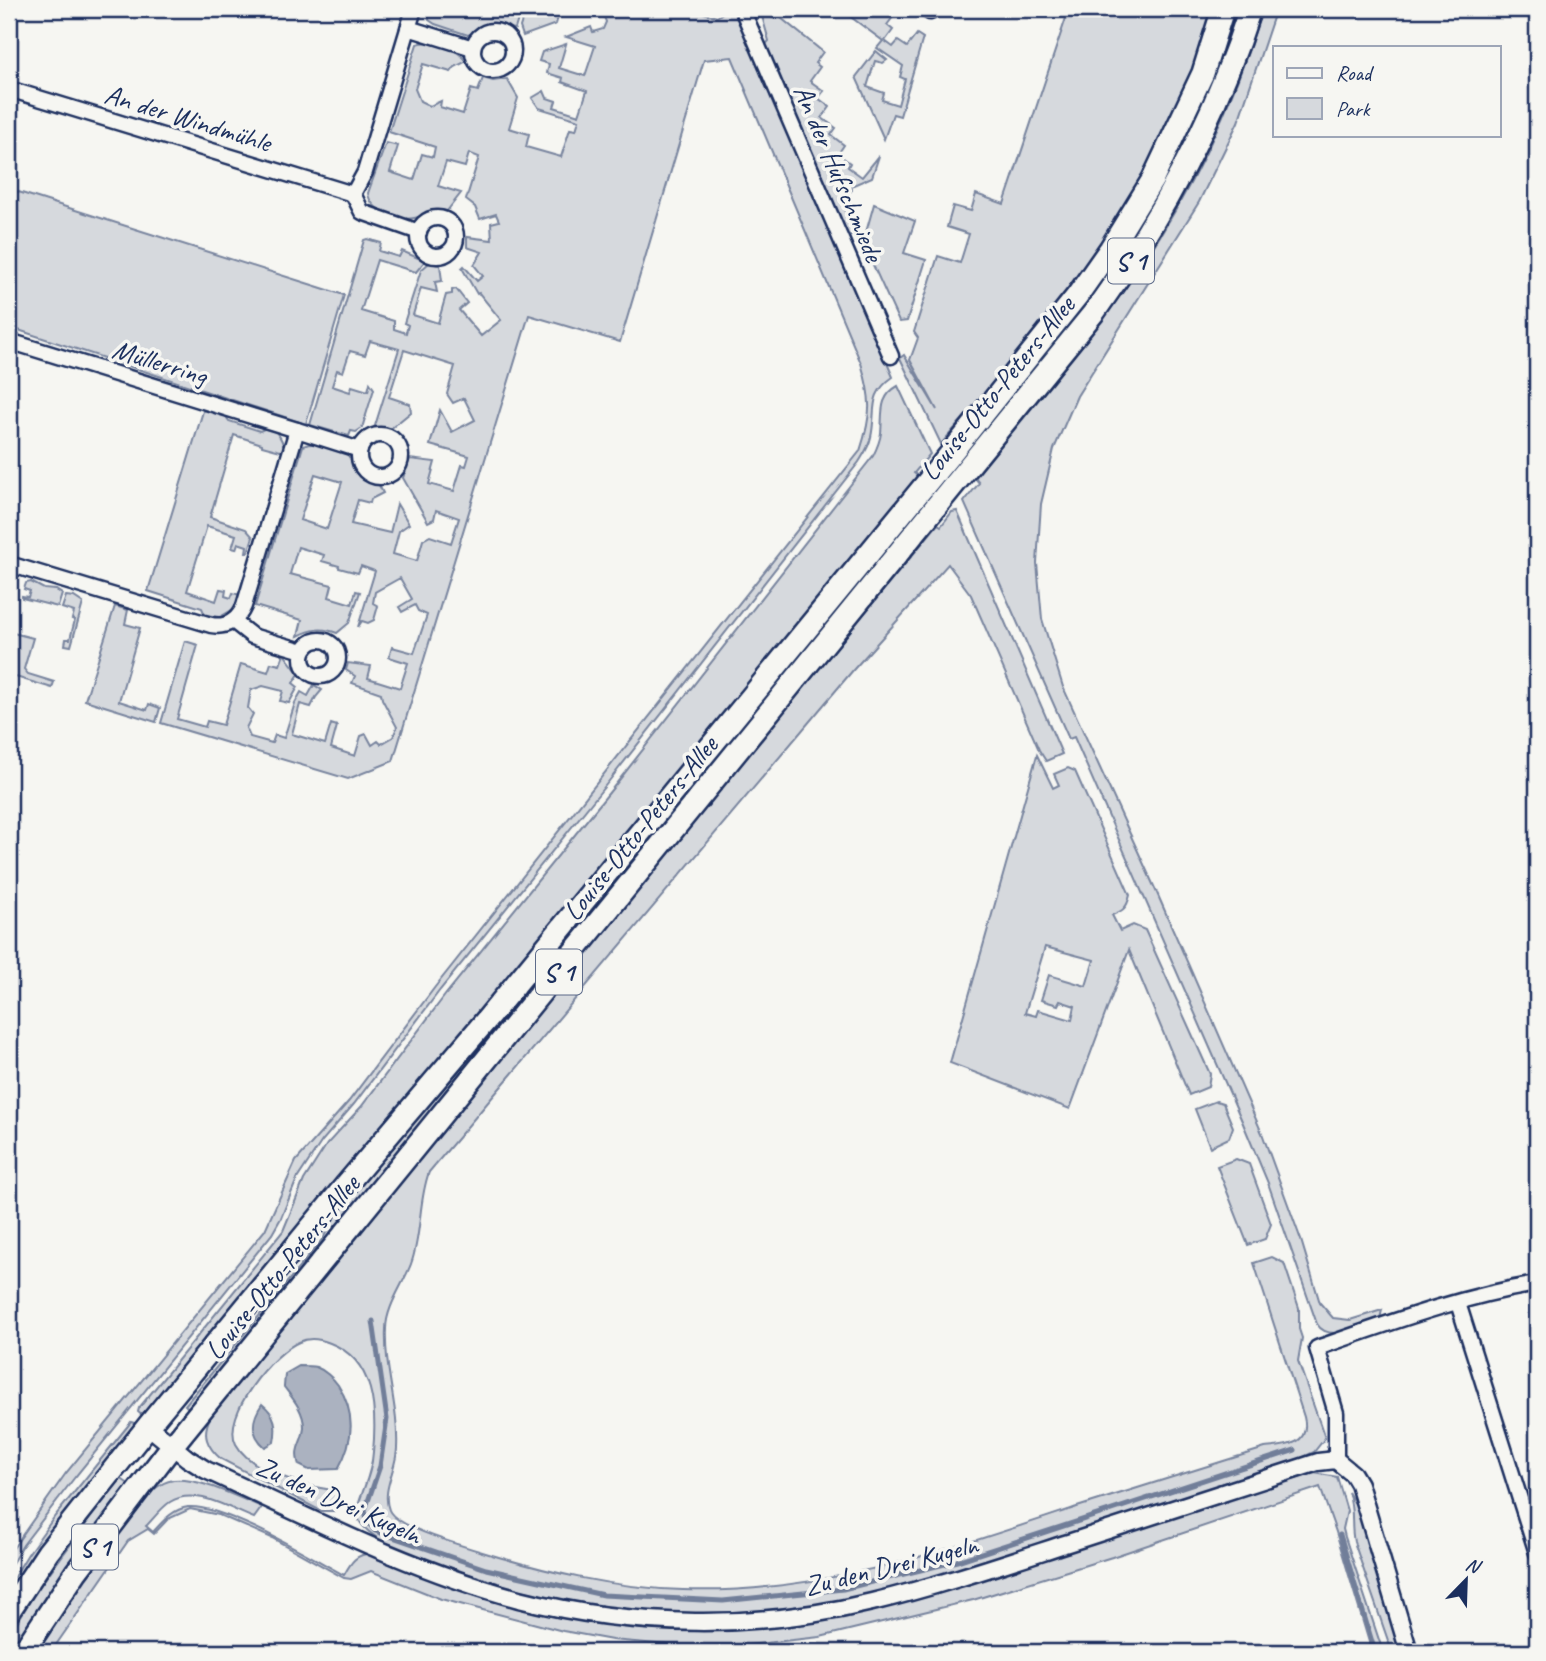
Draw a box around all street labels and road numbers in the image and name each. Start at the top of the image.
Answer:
street label: An der Windmühle [101,76,277,160]
street label: An der Hufschmiede [786,79,893,269]
road number: S 1 [1108,238,1154,284]
street label: Louise-Otto-Peters-Allee [912,287,1083,487]
street label: Müllerring [108,331,213,394]
street label: Louise-Otto-Peters-Allee [555,727,726,927]
road number: S 1 [536,950,582,995]
street label: Louise-Otto-Peters-Allee [197,1166,368,1366]
street label: Zu den Drei Kugeln [251,1448,428,1553]
road number: S 1 [72,1524,118,1570]
street label: Zu den Drei Kugeln [801,1526,983,1603]

